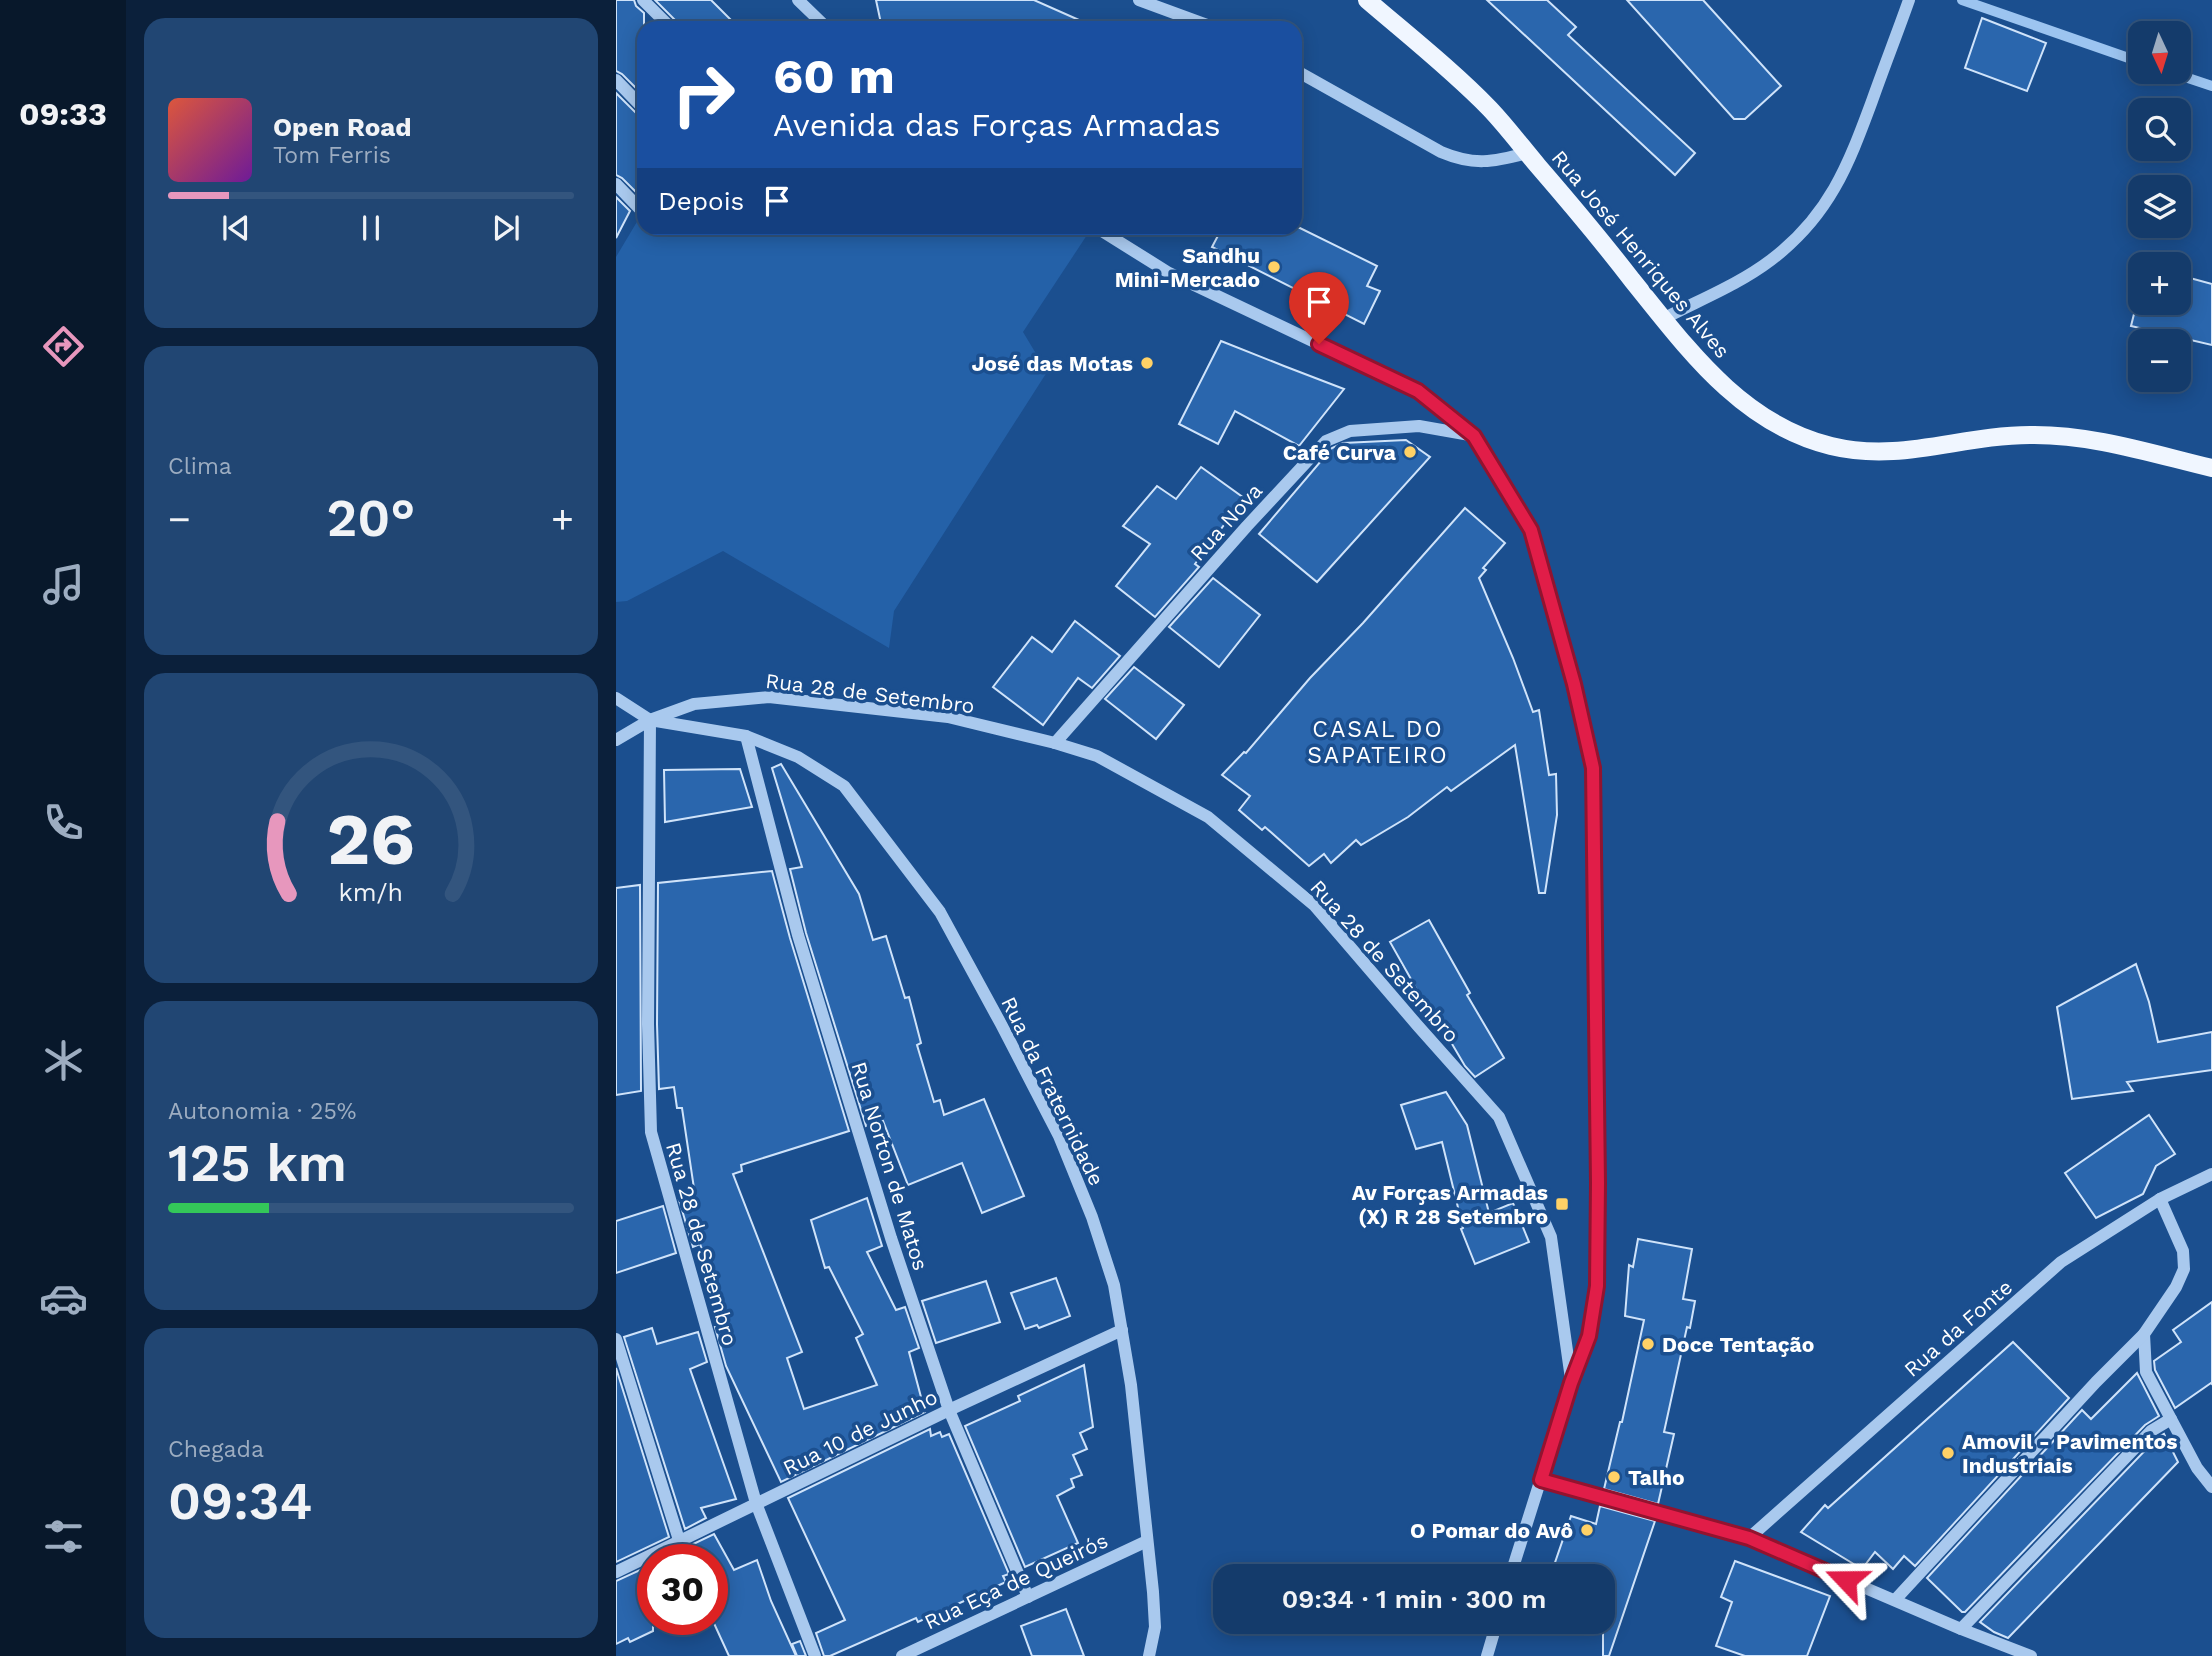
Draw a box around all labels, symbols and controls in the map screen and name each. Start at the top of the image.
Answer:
north arrow [2128,21,2191,84]
map controls [2128,21,2191,392]
text: 60 m [773,47,895,105]
icon: right [658,49,749,140]
text: 09:33 [19,95,107,133]
button: search [2128,98,2191,161]
text: Avenida das Forças Armadas [773,106,1221,144]
text: Open Road [273,112,411,142]
text: Tom Ferris [273,142,391,169]
street label: Rua José Henriques Alves [1547,145,1735,363]
button: layers [2128,175,2191,238]
icon: arrive [758,182,796,220]
text: Depois [658,186,744,216]
icon: previous [217,209,255,247]
icon: pause [352,209,390,247]
icon: next [487,209,525,247]
place label: Sandhu Mini-Mercado [1115,243,1260,292]
button: + [2128,252,2191,315]
marker: Sandhu Mini-Mercado [1266,259,1282,275]
pin [1289,272,1349,344]
icon: arrive [1300,283,1338,321]
icon: directions [39,322,88,371]
button: − [2128,329,2191,392]
place label: José das Motas [971,351,1133,376]
marker: José das Motas [1139,355,1155,371]
place label: Café Curva [1283,440,1397,465]
marker: Café Curva [1402,444,1418,460]
text: Clima [168,453,232,480]
street label: Rua Nova [1185,478,1267,566]
text: 20° [327,488,415,549]
text: − [168,497,191,541]
text: + [551,497,574,541]
icon: music [39,560,88,609]
street label: Rua 28 de Setembro [764,668,976,718]
district label: CASAL DO SAPATEIRO [1307,716,1449,769]
text: 26 [327,796,415,882]
icon: phone [39,798,88,847]
street label: Rua 28 de Setembro [1305,875,1465,1047]
text: km/h [339,878,403,907]
street label: Rua da Fraternidade [996,992,1110,1190]
icon: climate [39,1036,88,1085]
street label: Rua Norton de Matos [846,1059,934,1273]
text: Autonomia · 25% [168,1098,357,1125]
text: 125 km [168,1133,347,1194]
street label: Rua 28 de Setembro [661,1140,743,1348]
place label: Av Forças Armadas (X) R 28 Setembro [1352,1180,1548,1229]
marker: Av Forças Armadas (X) R 28 Setembro [1554,1196,1570,1212]
icon: car [39,1274,88,1323]
street label: Rua da Fonte [1899,1274,2017,1382]
place label: Doce Tentação [1662,1332,1814,1357]
marker: Doce Tentação [1640,1336,1656,1352]
street label: Rua 10 de Junho [779,1384,941,1480]
place label: Amovil - Pavimentos Industriais [1962,1429,2177,1478]
text: Chegada [168,1436,264,1463]
marker: Amovil - Pavimentos Industriais [1940,1445,1956,1461]
place label: Talho [1628,1465,1684,1490]
marker: Talho [1606,1469,1622,1485]
text: 09:34 [168,1471,312,1532]
icon: filters [39,1512,88,1561]
place label: O Pomar do Avô [1410,1518,1573,1543]
marker: O Pomar do Avô [1579,1522,1595,1538]
street label: Rua Eça de Queirós [920,1528,1112,1634]
position arrow [1809,1543,1883,1617]
speed limit sign: 30 [637,1544,728,1635]
text: 09:34 · 1 min · 300 m [1282,1584,1546,1614]

